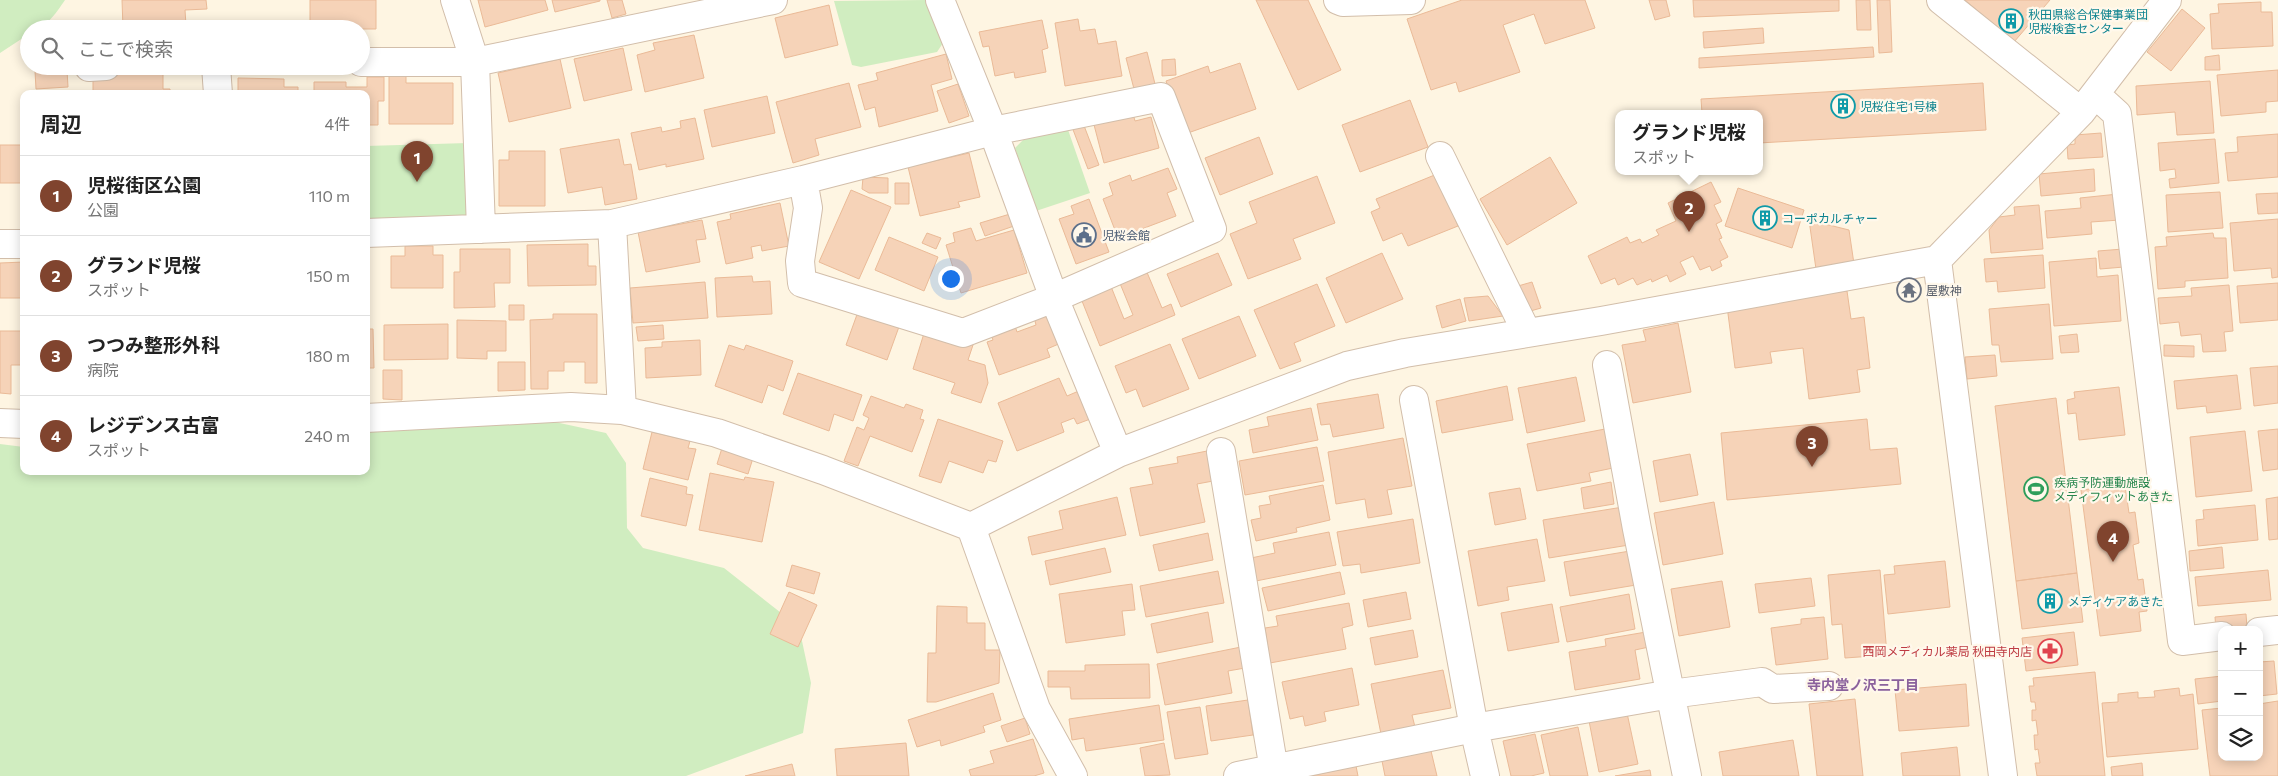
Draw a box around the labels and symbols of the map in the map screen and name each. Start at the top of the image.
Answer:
place label: 秋田県総合保健事業団 児桜検査センター [2028,7,2148,35]
building icon: 秋田県総合保健事業団 児桜検査センター [1998,8,2024,34]
building icon: 児桜住宅1号棟 [1830,93,1856,119]
place label: 児桜住宅1号棟 [1860,99,1937,113]
pin: 1 [401,141,433,182]
pin: 2 [1673,191,1705,232]
building icon: コーポカルチャー [1752,205,1778,231]
place label: コーポカルチャー [1782,211,1878,225]
public building icon: 児桜会館 [1071,222,1097,248]
place label: 児桜会館 [1102,228,1150,242]
your location [938,266,964,292]
temple icon: 屋敷神 [1896,277,1922,303]
place label: 屋敷神 [1926,283,1962,297]
pin: 3 [1796,426,1828,467]
place label: 疾病予防運動施設 メディフィットあきた [2054,475,2173,503]
sports icon: 疾病予防運動施設 メディフィットあきた [2023,476,2049,502]
pin: 4 [2097,521,2129,562]
building icon: メディケアあきた [2037,588,2063,614]
place label: メディケアあきた [2068,594,2163,608]
pharmacy icon: 西岡メディカル薬局 秋田寺内店 [2037,638,2063,664]
place label: 西岡メディカル薬局 秋田寺内店 [1863,644,2032,658]
district label: 寺内堂ノ沢三丁目 [1807,676,1919,693]

